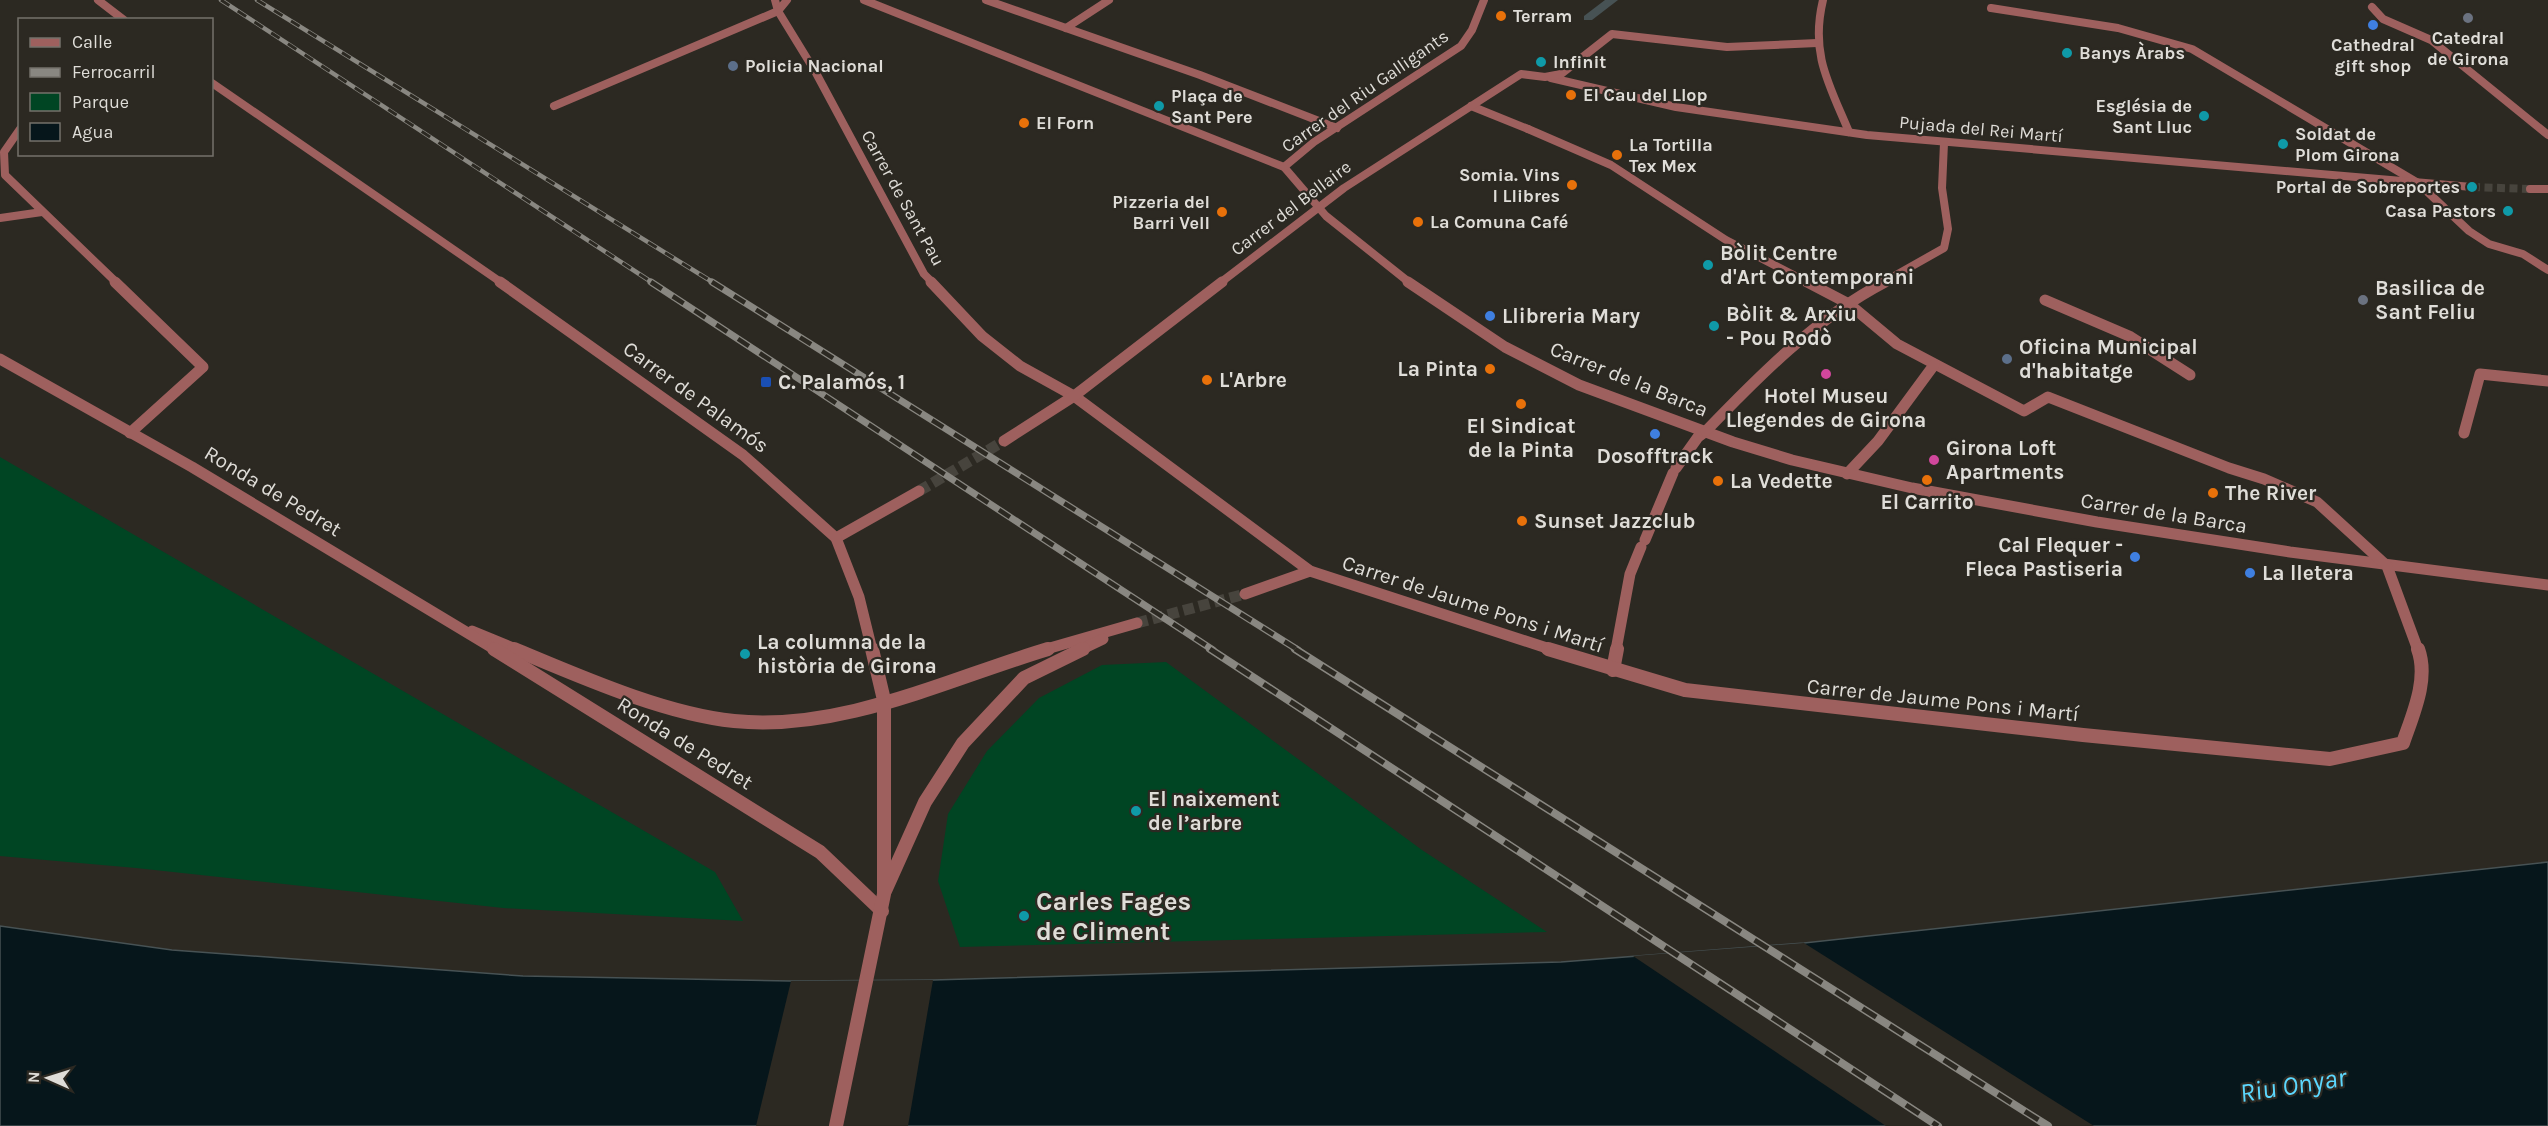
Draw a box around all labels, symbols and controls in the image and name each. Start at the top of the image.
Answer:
place label: Terram [1513,5,1572,27]
marker: Terram [1494,9,1508,23]
marker: Catedral de Girona [2461,11,2475,25]
legend [18,18,213,156]
marker: Cathedral gift shop [2366,18,2380,32]
street label: Carrer del Riu Galligants [1277,25,1453,157]
place label: Catedral de Girona [2427,27,2509,70]
text: Calle [72,31,112,53]
place label: Cathedral gift shop [2331,34,2415,77]
place label: Banys Àrabs [2079,41,2185,64]
marker: Banys Àrabs [2060,46,2074,60]
place label: Infinit [1553,51,1606,73]
place label: Policia Nacional [745,55,884,77]
marker: Infinit [1534,55,1548,69]
marker: Policia Nacional [726,59,740,73]
text: Ferrocarril [72,61,156,83]
place label: El Cau del Llop [1583,84,1708,106]
place label: Plaça de Sant Pere [1171,85,1252,128]
marker: El Cau del Llop [1564,88,1578,102]
text: Parque [72,91,129,113]
place label: Església de Sant Lluc [2095,95,2192,138]
marker: Plaça de Sant Pere [1152,99,1166,113]
marker: Església de Sant Lluc [2197,109,2211,123]
street label: Pujada del Rei Martí [1898,111,2064,147]
place label: El Forn [1036,112,1094,134]
marker: El Forn [1017,116,1031,130]
text: Agua [72,121,113,143]
place label: Soldat de Plom Girona [2295,123,2400,166]
street label: Carrer de Sant Pau [857,126,949,270]
place label: La Tortilla Tex Mex [1629,134,1713,177]
marker: Soldat de Plom Girona [2276,137,2290,151]
marker: La Tortilla Tex Mex [1610,148,1624,162]
street label: Carrer del Bellaire [1227,156,1355,260]
place label: Somia. Vins I Llibres [1459,164,1560,207]
place label: Portal de Sobreportes [2276,176,2460,198]
marker: Somia. Vins I Llibres [1565,178,1579,192]
marker: Portal de Sobreportes [2465,180,2479,194]
place label: Pizzeria del Barri Vell [1112,191,1210,234]
place label: Casa Pastors [2385,200,2496,222]
marker: Casa Pastors [2501,204,2515,218]
marker: Pizzeria del Barri Vell [1215,205,1229,219]
place label: La Comuna Café [1430,211,1568,233]
marker: La Comuna Café [1411,215,1425,229]
place label: Bòlit Centre d'Art Contemporani [1720,241,1914,289]
marker: Bòlit Centre d'Art Contemporani [1701,258,1715,272]
place label: Basilica de Sant Feliu [2375,276,2485,324]
marker: Basilica de Sant Feliu [2356,293,2370,307]
place label: Bòlit & Arxiu - Pou Rodò [1726,302,1857,350]
place label: Llibreria Mary [1502,304,1641,328]
marker: Llibreria Mary [1483,309,1497,323]
marker: Bòlit & Arxiu - Pou Rodò [1707,319,1721,333]
place label: Oficina Municipal d'habitatge [2019,335,2198,383]
street label: Carrer de Palamós [619,336,773,458]
street label: Carrer de la Barca [1547,336,1711,422]
marker: Oficina Municipal d'habitatge [2000,352,2014,366]
place label: La Pinta [1397,357,1478,381]
marker: La Pinta [1483,362,1497,376]
marker: Hotel Museu Llegendes de Girona [1819,367,1833,381]
place label: L'Arbre [1219,368,1287,392]
place label: C. Palamós, 1 [778,370,905,394]
marker: L'Arbre [1200,373,1214,387]
marker: C. Palamós, 1 [759,375,773,389]
place label: Hotel Museu Llegendes de Girona [1726,384,1926,432]
marker: El Sindicat de la Pinta [1514,397,1528,411]
place label: El Sindicat de la Pinta [1467,414,1575,462]
marker: Dosofftrack [1648,427,1662,441]
place label: Girona Loft Apartments [1946,436,2064,484]
street label: Ronda de Pedret [200,441,346,541]
place label: Dosofftrack [1596,444,1714,468]
marker: Girona Loft Apartments [1927,453,1941,467]
place label: La Vedette [1730,469,1833,493]
marker: El Carrito [1920,473,1934,487]
marker: La Vedette [1711,474,1725,488]
place label: The River [2225,481,2317,505]
marker: The River [2206,486,2220,500]
street label: Carrer de la Barca [2079,488,2249,538]
place label: El Carrito [1880,490,1974,514]
place label: Sunset Jazzclub [1534,509,1695,533]
marker: Sunset Jazzclub [1515,514,1529,528]
place label: Cal Flequer - Fleca Pastiseria [1965,533,2123,581]
street label: Carrer de Jaume Pons i Martí [1339,550,1607,658]
marker: Cal Flequer - Fleca Pastiseria [2128,550,2142,564]
place label: La lletera [2262,561,2354,585]
marker: La lletera [2243,566,2257,580]
place label: La columna de la història de Girona [757,630,937,678]
marker: La columna de la història de Girona [738,647,752,661]
street label: Carrer de Jaume Pons i Martí [1806,674,2081,726]
street label: Ronda de Pedret [613,692,757,794]
place label: El naixement de l’arbre [1148,787,1279,835]
marker: El naixement de l’arbre [1129,804,1143,818]
place label: Carles Fages de Climent [1036,886,1191,947]
marker: Carles Fages de Climent [1017,909,1031,923]
north arrow [18,1048,78,1108]
water label: Riu Onyar [2237,1061,2349,1109]
text: N [24,1071,43,1083]

